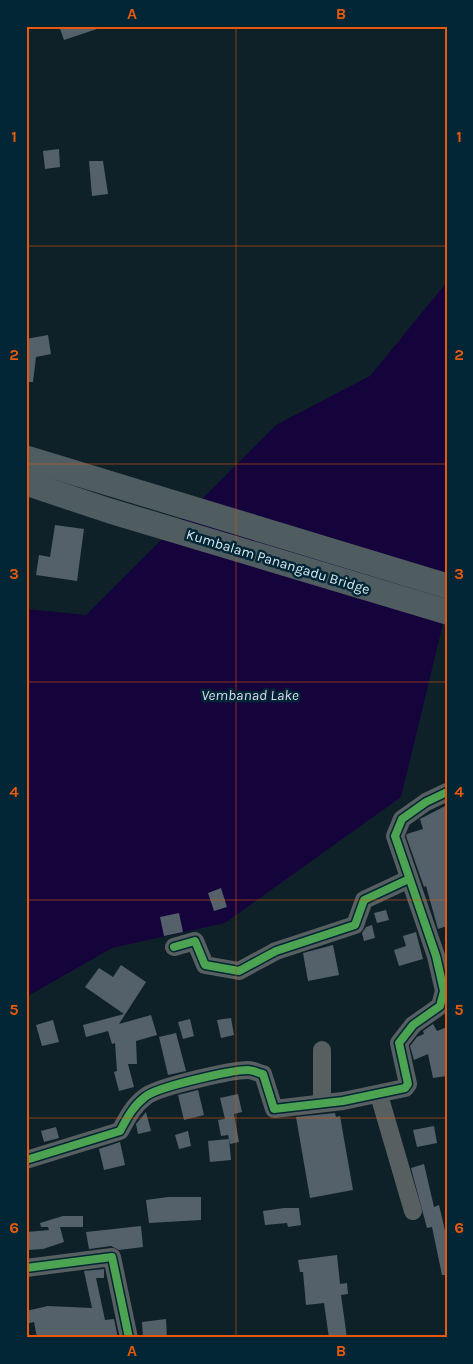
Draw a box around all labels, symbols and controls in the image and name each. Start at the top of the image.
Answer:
text: A [127,4,137,23]
text: B [336,4,346,23]
text: 1 [11,127,17,146]
text: 1 [456,127,462,146]
text: 2 [9,345,19,364]
text: 2 [454,345,464,364]
street label: Kumbalam Panangadu Bridge [184,526,372,598]
text: 3 [9,564,19,583]
text: 3 [454,564,464,583]
water label: Vembanad Lake [201,686,299,704]
text: 4 [9,782,19,801]
text: 4 [454,782,464,801]
text: 5 [9,1000,19,1019]
text: 5 [454,1000,464,1019]
text: 6 [9,1218,19,1237]
text: 6 [454,1218,464,1237]
text: A [127,1341,137,1360]
text: B [336,1341,346,1360]

